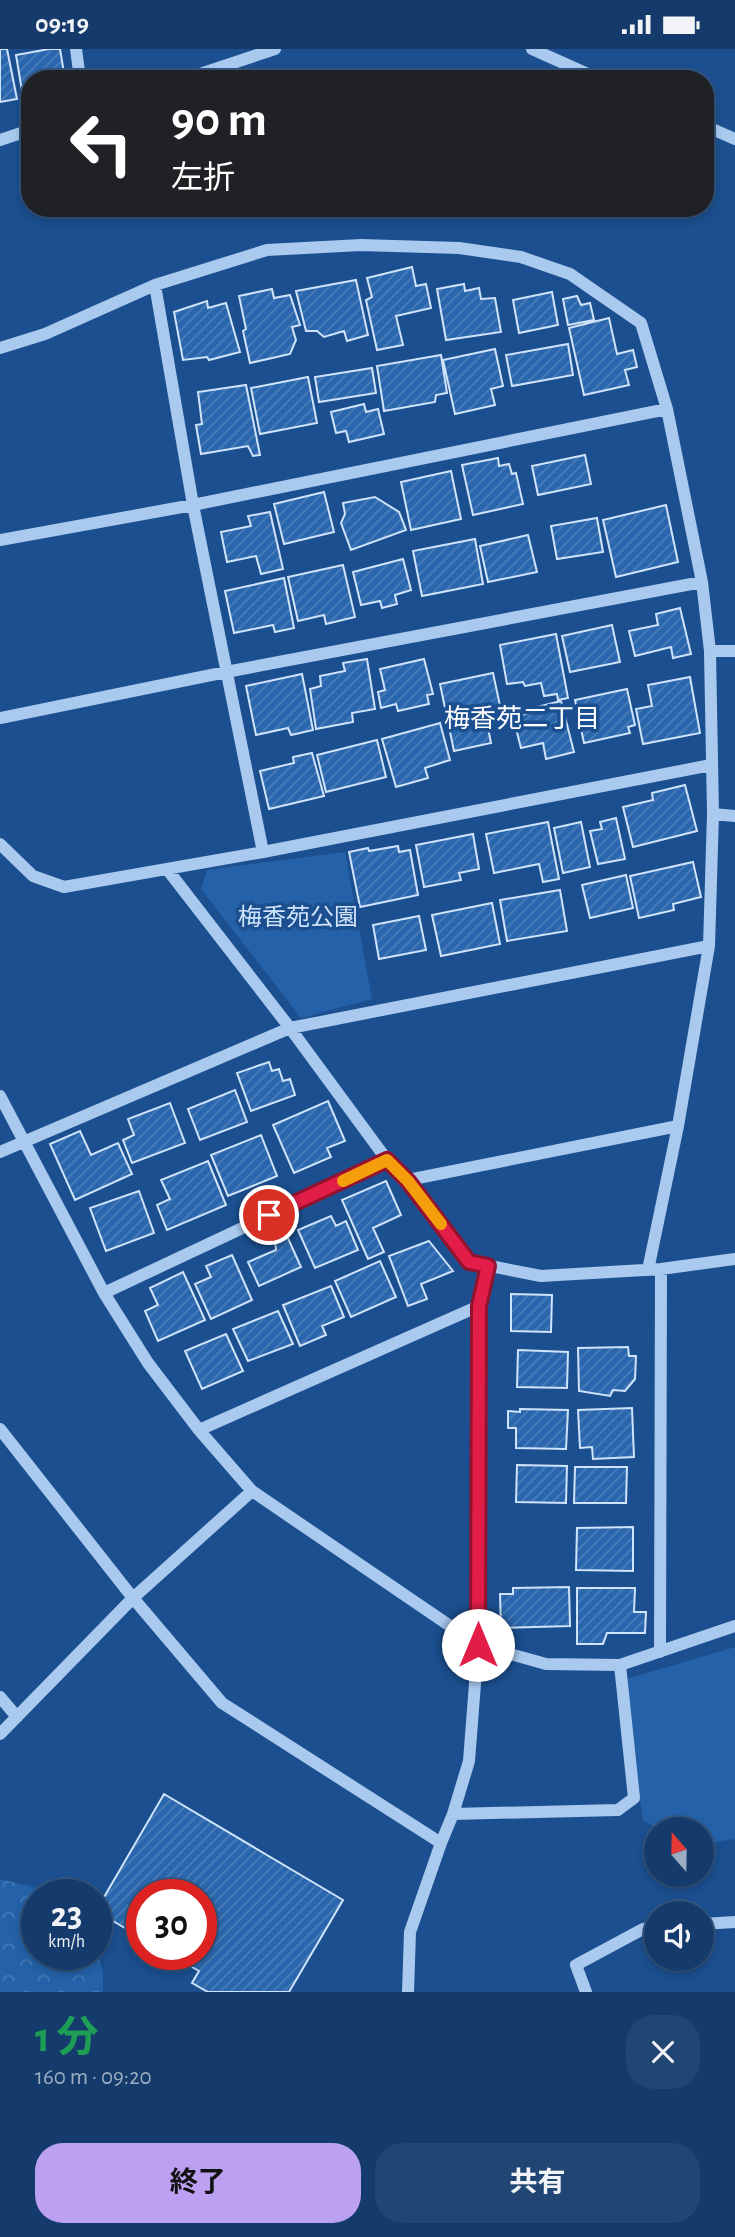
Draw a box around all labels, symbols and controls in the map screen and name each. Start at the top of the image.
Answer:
text: 09:19 [35,11,89,37]
text: 90 m [171,96,267,145]
icon: left [56,98,147,189]
text: 左折 [171,162,235,194]
district label: 梅香苑二丁目 [444,705,600,732]
park label: 梅香苑公園 [238,904,358,930]
pin [239,1185,299,1245]
icon: arrive [250,1196,288,1234]
position arrow [441,1608,515,1682]
north arrow [644,1817,714,1887]
map controls [644,1817,714,1971]
speed limit sign: 30 [126,1879,217,1970]
text: 23 [51,1898,82,1933]
button: sound [644,1901,714,1971]
text: km/h [48,1933,85,1951]
button: close [626,2015,700,2089]
text: 1 分 [35,2017,98,2059]
text: 160 m · 09:20 [35,2066,152,2089]
button: 終了 [35,2143,361,2223]
button: 共有 [375,2143,700,2223]

